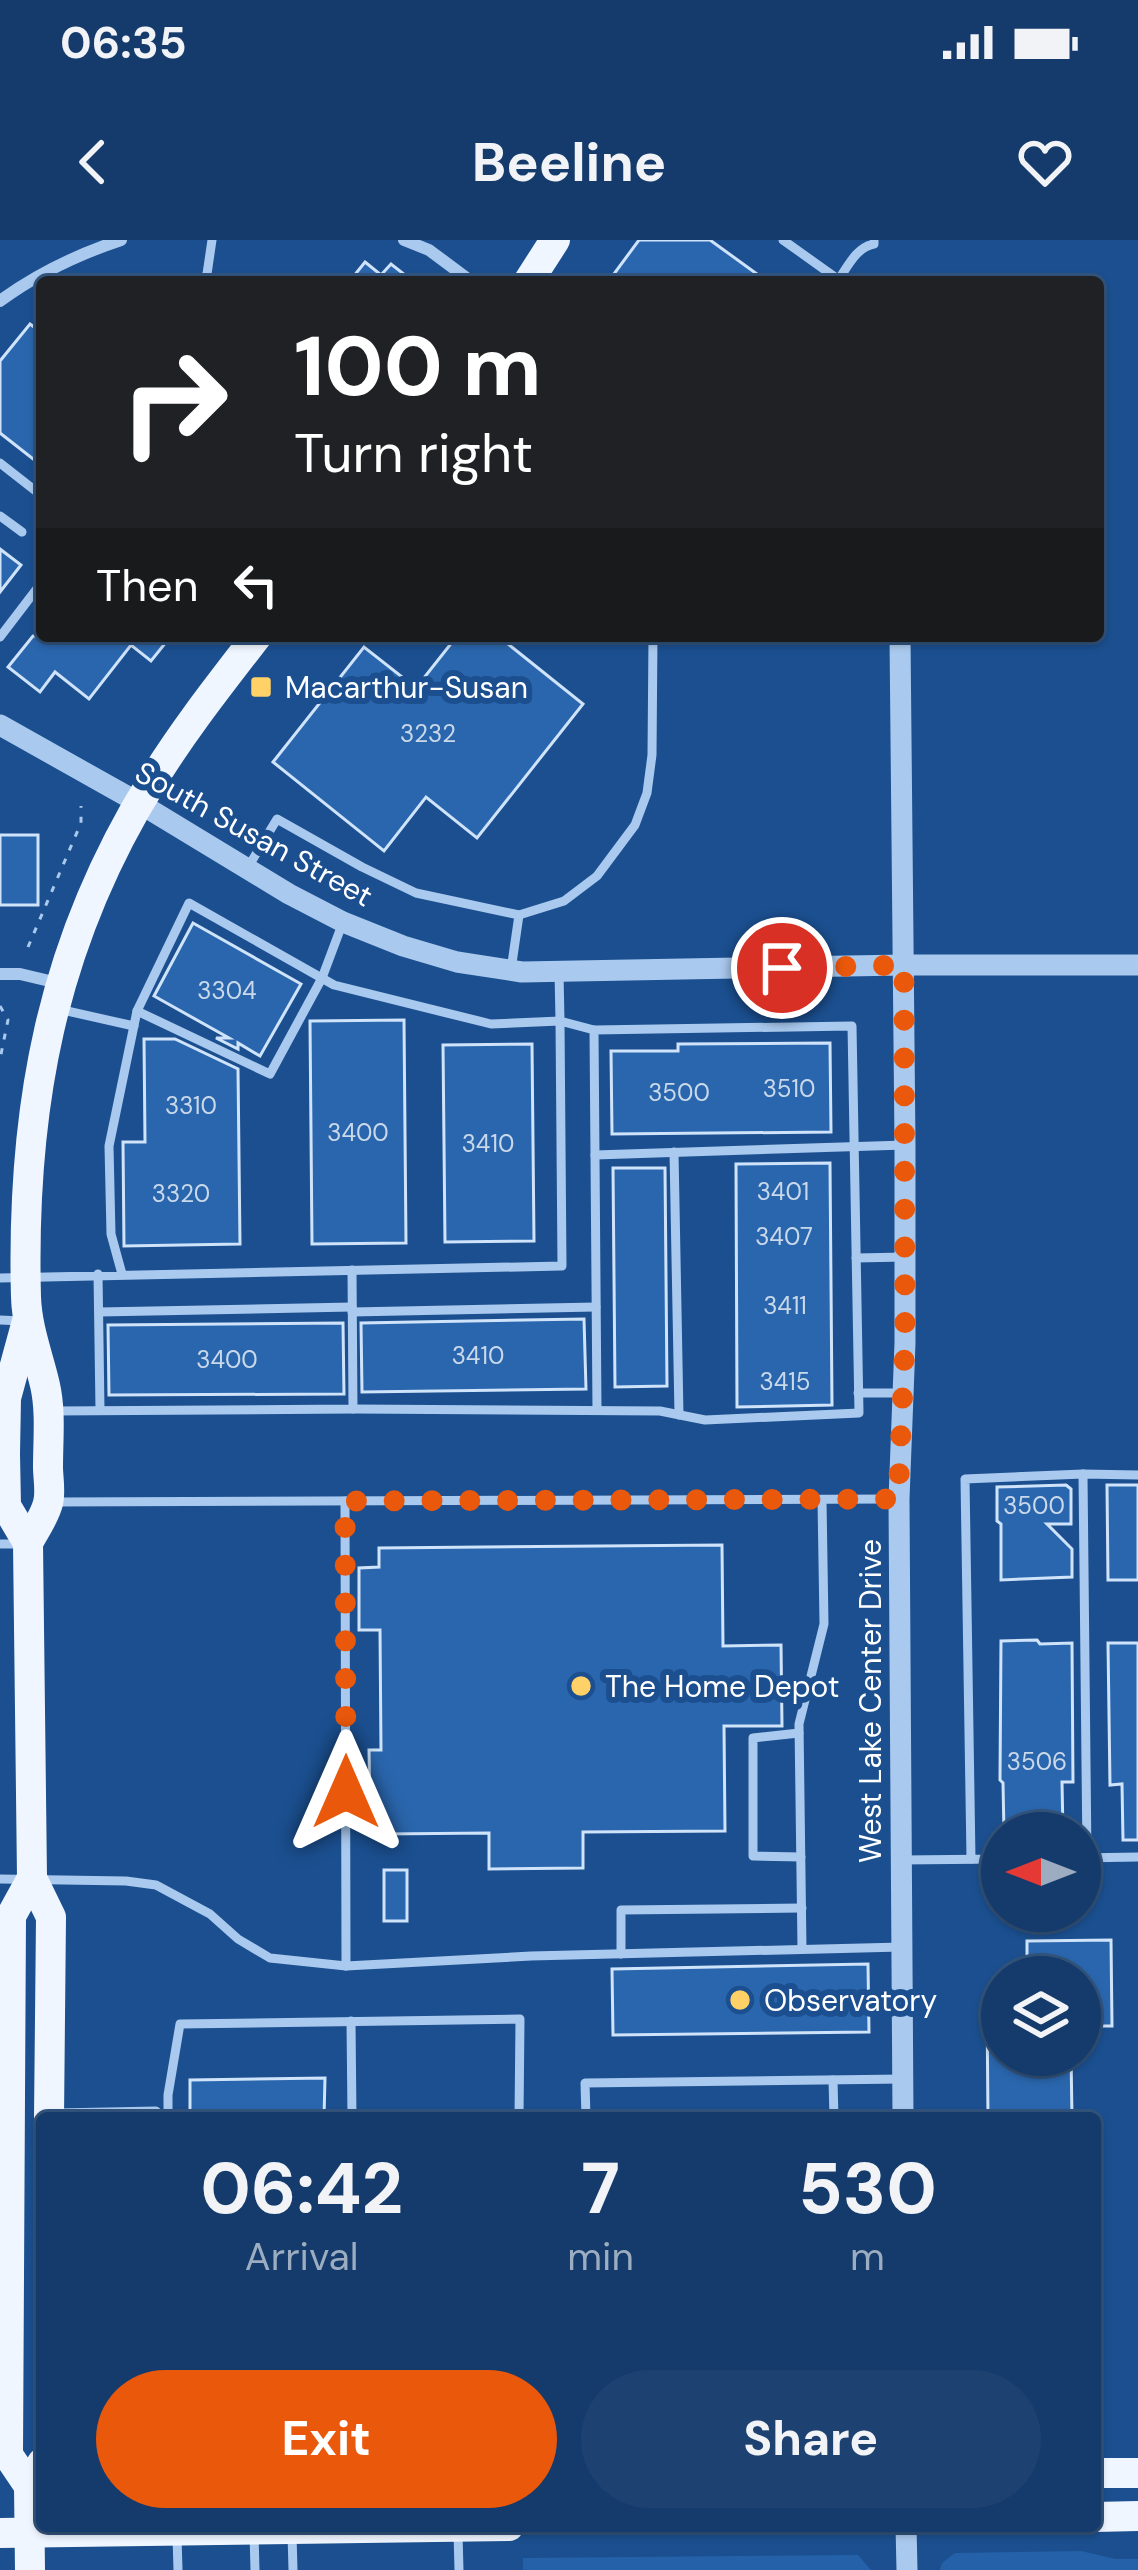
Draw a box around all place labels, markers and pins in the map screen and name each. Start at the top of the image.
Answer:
place label: Macarthur-Susan [285,668,528,707]
marker: Macarthur-Susan [248,674,274,700]
pin [731,917,833,1019]
place label: The Home Depot [605,1667,839,1706]
marker: The Home Depot [568,1673,594,1699]
place label: Observatory [764,1981,937,2020]
marker: Observatory [727,1987,753,2013]

